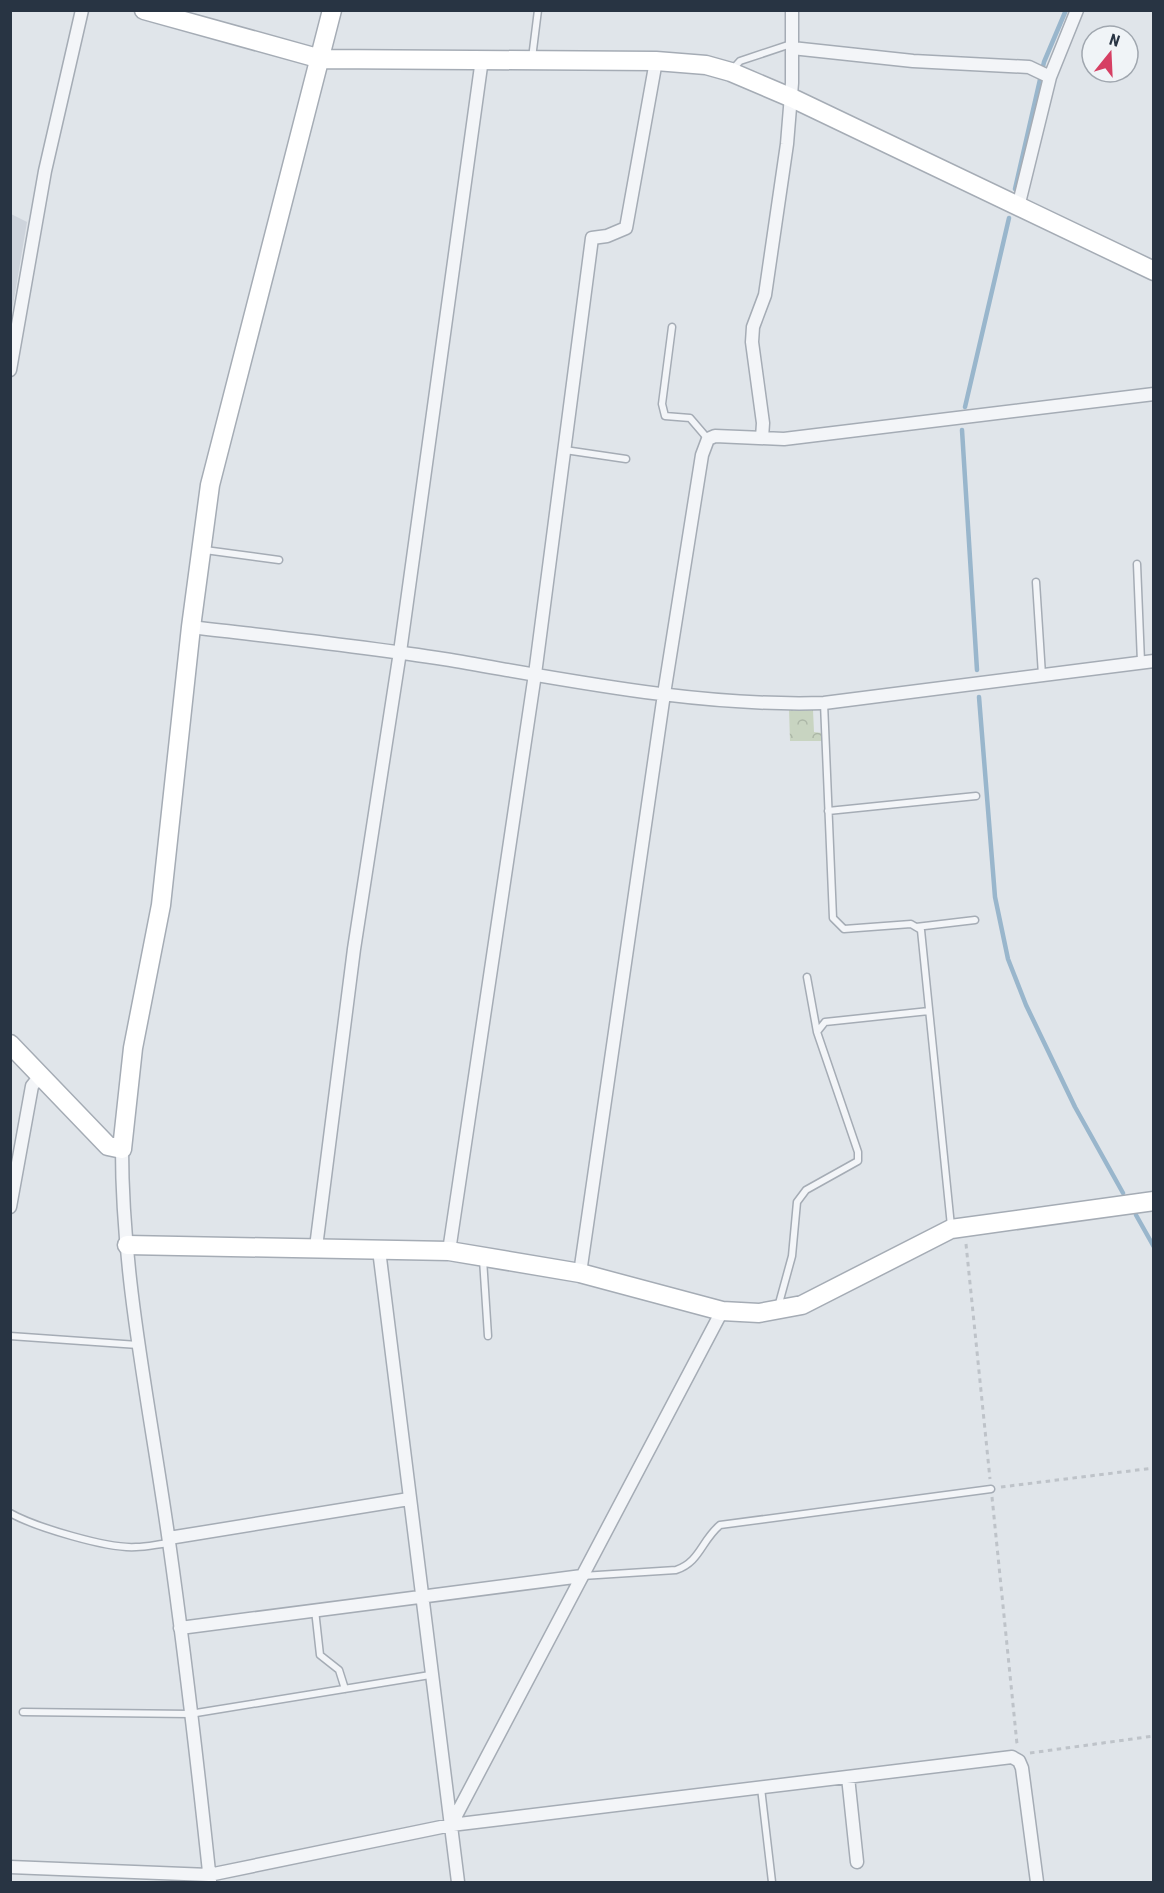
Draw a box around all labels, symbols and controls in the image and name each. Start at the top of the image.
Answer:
north arrow [1080,24,1140,84]
text: N [1107,30,1122,51]

